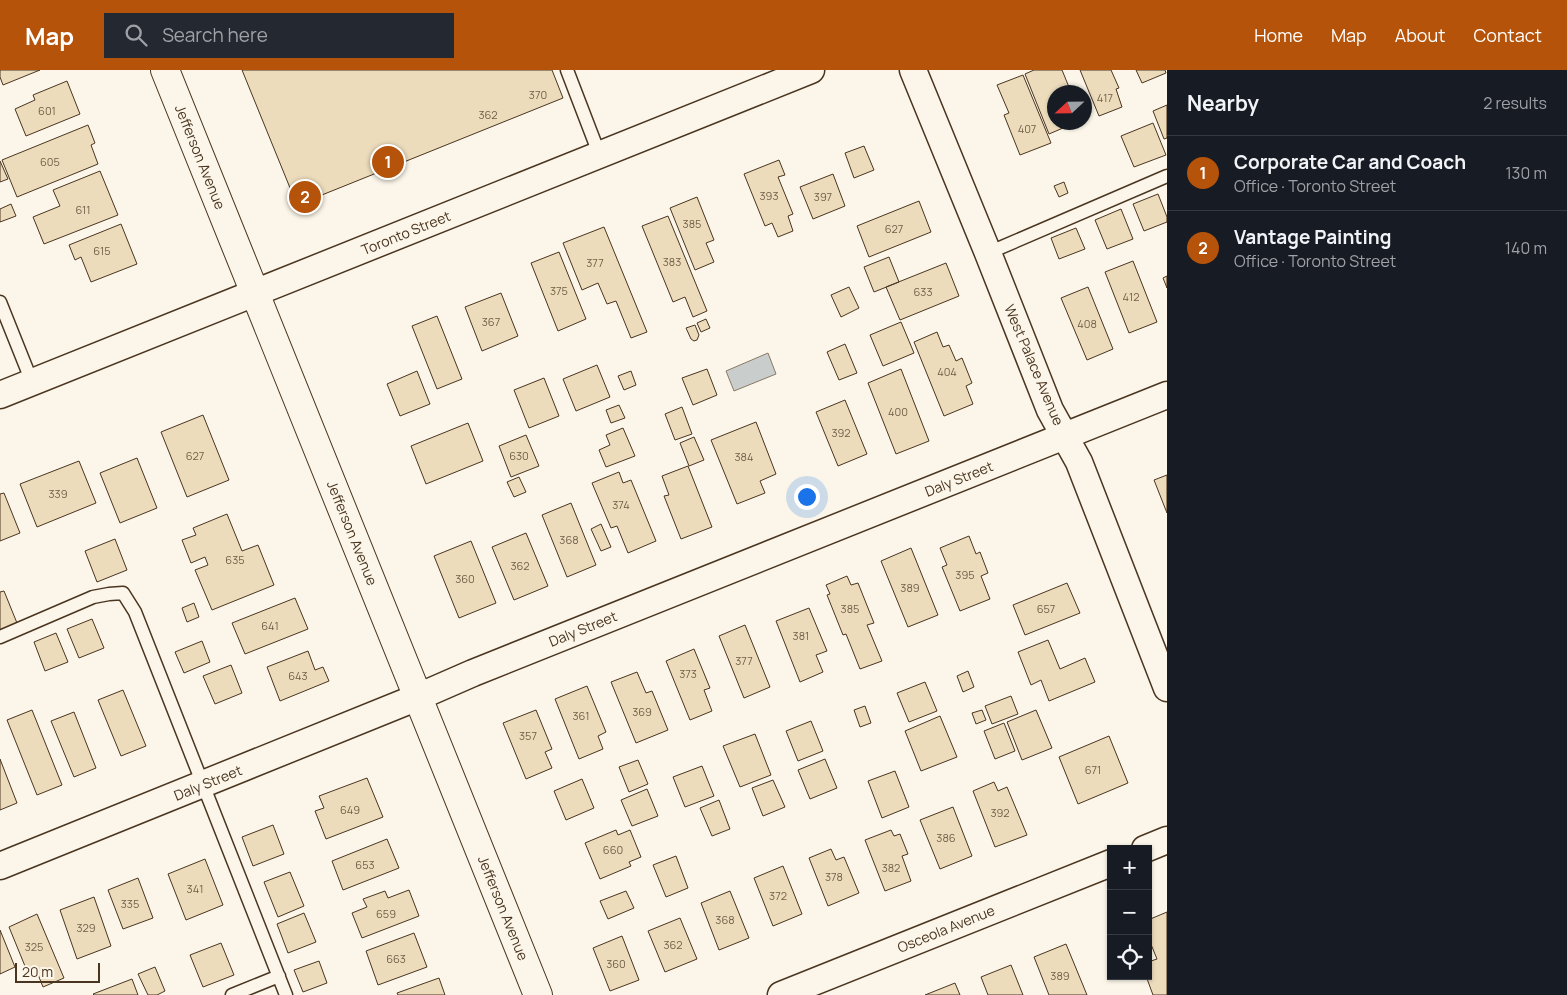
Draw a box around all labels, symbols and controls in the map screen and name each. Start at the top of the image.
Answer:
search box [104,13,454,58]
text: Map [25,19,74,52]
icon: search [122,21,150,49]
text: Search here [162,22,268,48]
text: Home [1254,23,1303,47]
text: Map [1331,23,1367,47]
text: About [1395,23,1445,47]
text: Contact [1473,23,1542,47]
north arrow [1047,85,1092,130]
house number: 370 [529,87,547,102]
text: Nearby [1187,89,1259,117]
house number: 417 [1097,90,1113,105]
text: 2 results [1483,92,1547,114]
street label: Jefferson Avenue [171,102,230,212]
house number: 601 [38,103,56,118]
house number: 362 [478,107,498,122]
house number: 407 [1018,121,1036,136]
pin: 1 [372,143,404,181]
text: Corporate Car and Coach [1234,149,1466,175]
house number: 605 [40,154,60,169]
text: 1 [1199,162,1207,184]
text: 130 m [1505,162,1547,184]
text: Office · Toronto Street [1234,175,1396,197]
pin: 2 [289,178,321,216]
house number: 393 [760,188,779,203]
house number: 397 [814,189,832,204]
house number: 611 [75,202,91,217]
street label: Toronto Street [358,206,454,259]
house number: 385 [683,216,701,231]
house number: 627 [885,221,903,236]
text: Vantage Painting [1234,224,1391,250]
text: 2 [1198,237,1208,259]
text: 140 m [1505,237,1547,259]
house number: 615 [93,243,111,258]
text: Office · Toronto Street [1234,250,1396,272]
house number: 383 [663,254,681,269]
house number: 377 [586,255,604,270]
house number: 375 [550,283,568,298]
house number: 633 [914,284,933,299]
house number: 412 [1122,289,1140,304]
street label: West Palace Avenue [1000,301,1069,428]
house number: 367 [482,314,500,329]
house number: 408 [1077,316,1097,331]
house number: 404 [937,364,957,379]
house number: 400 [888,404,908,419]
house number: 392 [831,425,851,440]
house number: 627 [186,448,204,463]
house number: 630 [509,448,529,463]
house number: 384 [735,449,753,464]
street label: Daly Street [922,456,996,501]
street label: Jefferson Avenue [323,478,382,588]
your location [794,484,820,510]
house number: 339 [49,486,68,501]
house number: 374 [612,497,630,512]
house number: 368 [559,532,579,547]
house number: 635 [225,552,245,567]
house number: 362 [510,558,530,573]
house number: 395 [955,567,975,582]
house number: 360 [455,571,475,586]
house number: 389 [900,580,920,595]
house number: 385 [841,601,859,616]
house number: 657 [1037,601,1055,616]
street label: Daly Street [546,606,620,651]
house number: 641 [261,618,279,633]
house number: 381 [793,628,809,643]
house number: 377 [735,653,753,668]
house number: 373 [679,666,697,681]
house number: 643 [288,668,308,683]
house number: 369 [632,704,652,719]
house number: 361 [572,708,590,723]
house number: 357 [519,728,537,743]
street label: Daly Street [171,760,245,805]
house number: 671 [1085,762,1101,777]
house number: 649 [340,802,360,817]
house number: 392 [990,805,1010,820]
house number: 386 [936,830,956,845]
house number: 660 [603,842,623,857]
map controls [1107,845,1152,980]
button: + [1107,845,1152,890]
street label: Jefferson Avenue [474,853,533,963]
house number: 653 [355,857,375,872]
house number: 382 [882,860,900,875]
house number: 378 [825,869,843,884]
house number: 341 [187,881,203,896]
house number: 372 [769,888,787,903]
button: − [1107,890,1152,935]
house number: 335 [121,896,139,911]
street label: Osceola Avenue [894,900,997,957]
house number: 659 [376,906,396,921]
house number: 368 [715,912,735,927]
house number: 329 [76,920,96,935]
button: locate [1107,935,1152,980]
house number: 362 [663,937,683,952]
house number: 325 [25,939,43,954]
house number: 663 [386,951,406,966]
house number: 360 [606,956,626,971]
scale bar [15,960,100,983]
text: 20 m [22,962,53,981]
house number: 389 [1050,968,1070,983]

